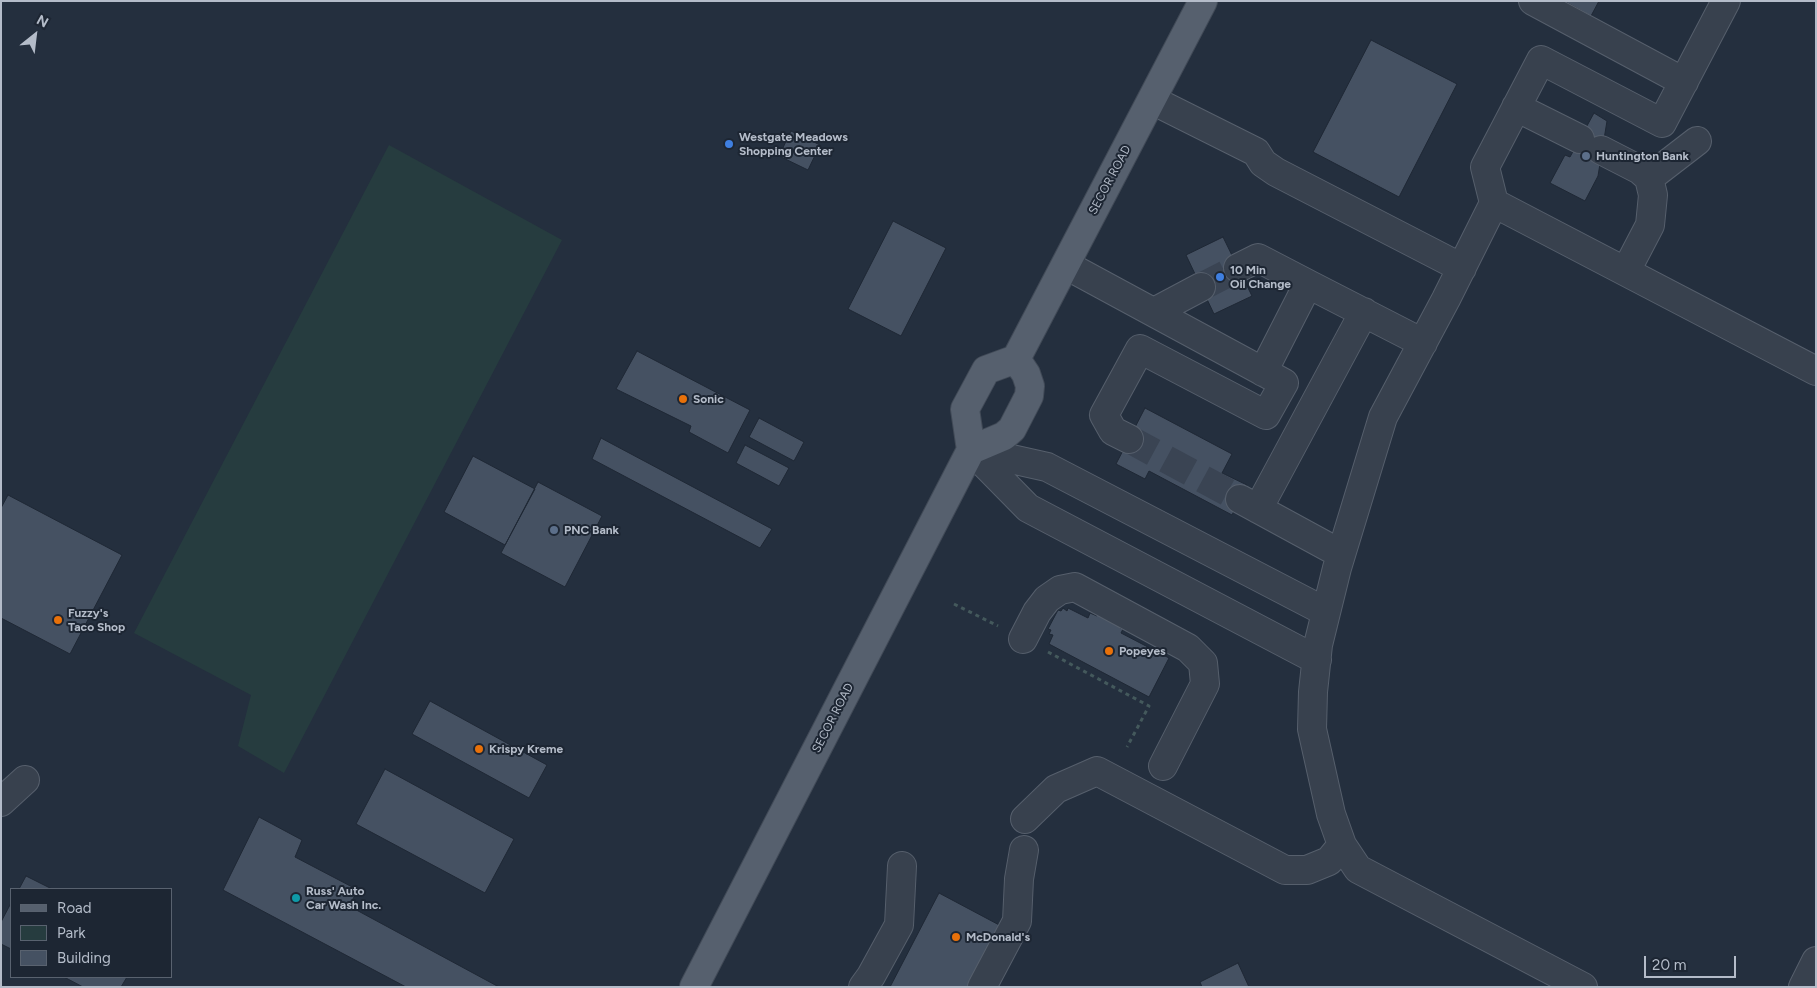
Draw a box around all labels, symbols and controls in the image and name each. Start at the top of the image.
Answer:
north arrow [10,10,60,60]
text: N [34,11,51,31]
place label: Westgate Meadows Shopping Center [739,130,848,158]
marker: Westgate Meadows Shopping Center [723,138,735,150]
street label: SECOR ROAD [1086,143,1134,217]
place label: Huntington Bank [1596,149,1689,163]
marker: Huntington Bank [1580,150,1592,162]
place label: 10 Min Oil Change [1230,263,1291,291]
marker: 10 Min Oil Change [1214,271,1226,283]
place label: Sonic [693,392,724,406]
marker: Sonic [677,393,689,405]
place label: PNC Bank [564,523,619,537]
marker: PNC Bank [548,524,560,536]
place label: Fuzzy's Taco Shop [68,606,125,634]
marker: Fuzzy's Taco Shop [52,614,64,626]
place label: Popeyes [1119,644,1166,658]
marker: Popeyes [1103,645,1115,657]
street label: SECOR ROAD [809,681,857,755]
place label: Krispy Kreme [489,742,563,756]
marker: Krispy Kreme [473,743,485,755]
place label: Russ' Auto Car Wash Inc. [306,884,381,912]
legend [10,888,172,978]
marker: Russ' Auto Car Wash Inc. [290,892,302,904]
text: Road [57,899,92,917]
text: Park [57,924,86,942]
place label: McDonald's [966,930,1030,944]
marker: McDonald's [950,931,962,943]
scale bar [1647,946,1740,978]
text: Building [57,949,111,967]
text: 20 m [1652,956,1686,974]

